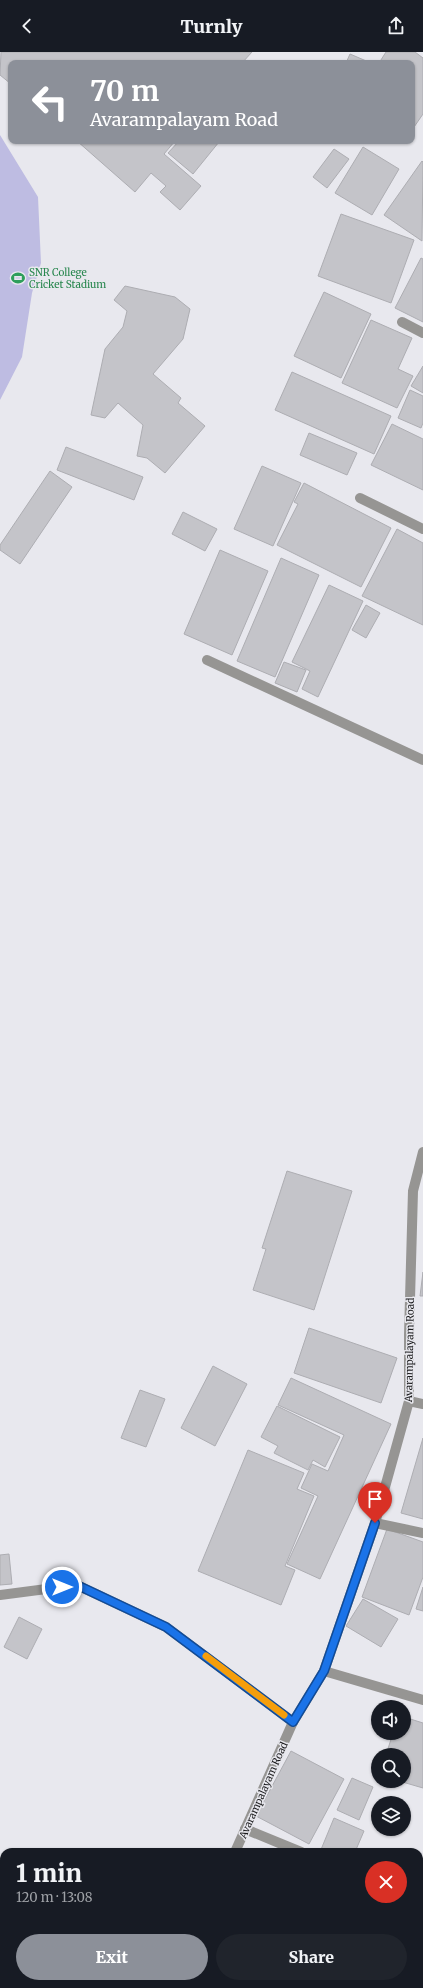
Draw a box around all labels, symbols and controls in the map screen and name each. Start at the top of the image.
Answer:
icon: back [16,15,38,37]
text: Turnly [181,15,242,38]
icon: share [385,15,407,37]
text: 70 m [90,73,159,109]
icon: left [24,76,76,128]
text: Avarampalayam Road [90,108,278,131]
place label: SNR College Cricket Stadium [29,266,106,291]
sports icon: SNR College Cricket Stadium [10,270,26,286]
street label: Avarampalayam Road [402,1298,417,1403]
pin [358,1482,392,1523]
icon: arrive [364,1488,386,1510]
position arrow [41,1566,83,1608]
map controls [371,1700,411,1836]
button: sound [371,1700,411,1740]
street label: Avarampalayam Road [236,1740,291,1842]
button: search [371,1748,411,1788]
button: layers [371,1796,411,1836]
text: 1 min [16,1858,82,1889]
button: close [365,1861,407,1903]
text: 120 m · 13:08 [16,1889,93,1906]
button: Exit [16,1934,208,1980]
button: Share [216,1934,407,1980]

